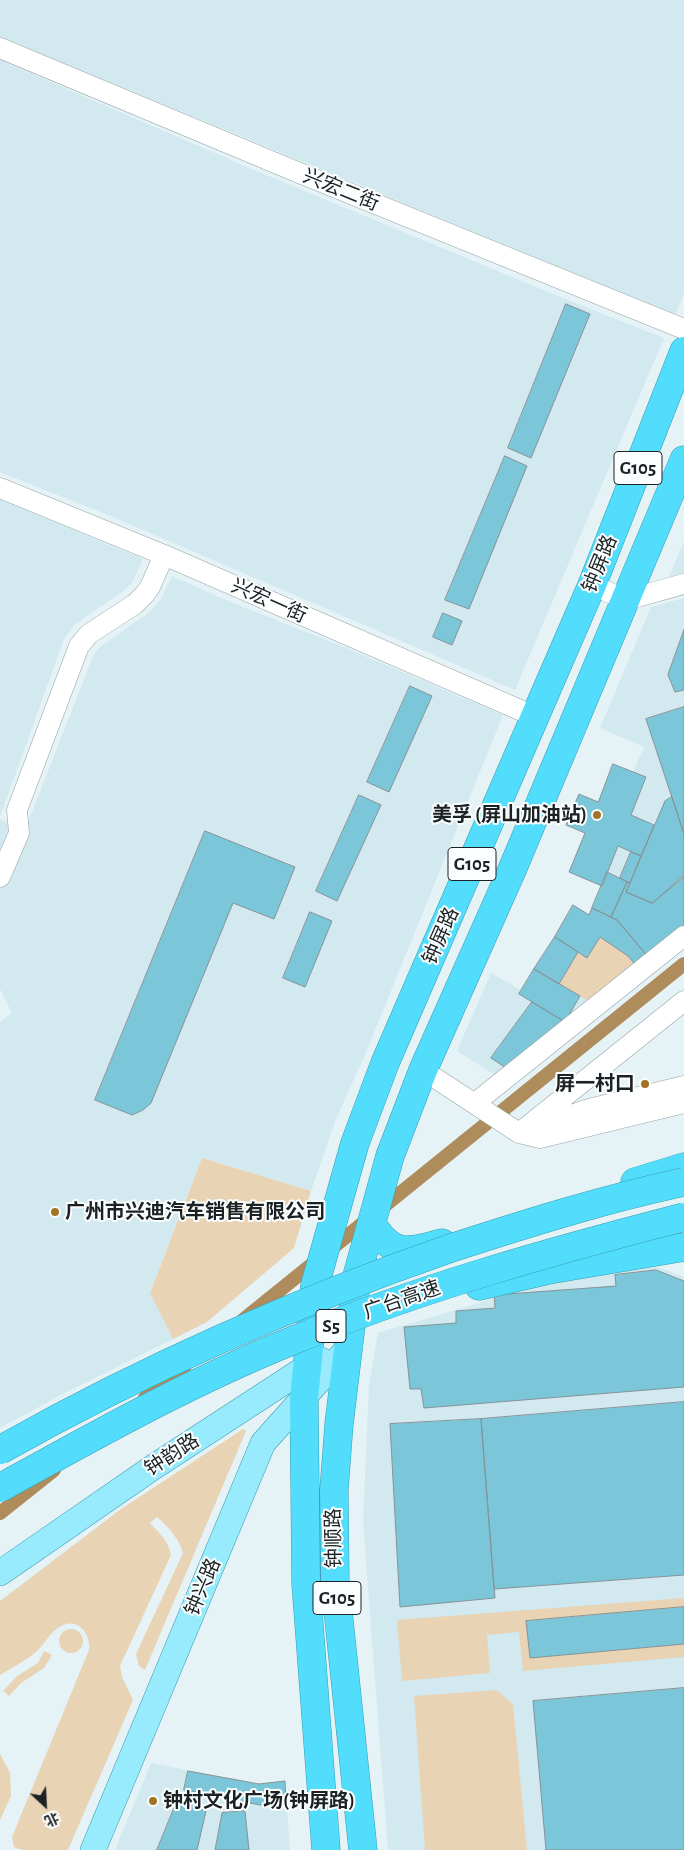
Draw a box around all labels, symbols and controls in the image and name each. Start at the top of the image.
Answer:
street label: 兴宏二街 [299,164,383,216]
road number: G105 [614,452,662,484]
street label: 钟屏路 [578,532,622,596]
street label: 兴宏一街 [228,574,310,628]
place label: 美孚 (屏山加油站) [432,803,587,827]
marker: 美孚 (屏山加油站) [591,809,603,821]
road number: G105 [448,848,496,881]
street label: 钟屏路 [418,904,464,968]
place label: 屏一村口 [555,1072,635,1096]
marker: 屏一村口 [639,1078,651,1090]
place label: 广州市兴迪汽车销售有限公司 [65,1200,325,1224]
marker: 广州市兴迪汽车销售有限公司 [49,1206,61,1218]
street label: 广台高速 [360,1276,444,1324]
road number: S5 [316,1310,346,1342]
street label: 钟韵路 [140,1429,204,1481]
street label: 钟顺路 [321,1508,347,1568]
street label: 钟兴路 [180,1555,226,1619]
road number: G105 [313,1582,361,1615]
north arrow [20,1780,70,1830]
place label: 钟村文化广场(钟屏路) [163,1789,355,1813]
marker: 钟村文化广场(钟屏路) [147,1795,159,1807]
text: 北 [42,1809,61,1828]

